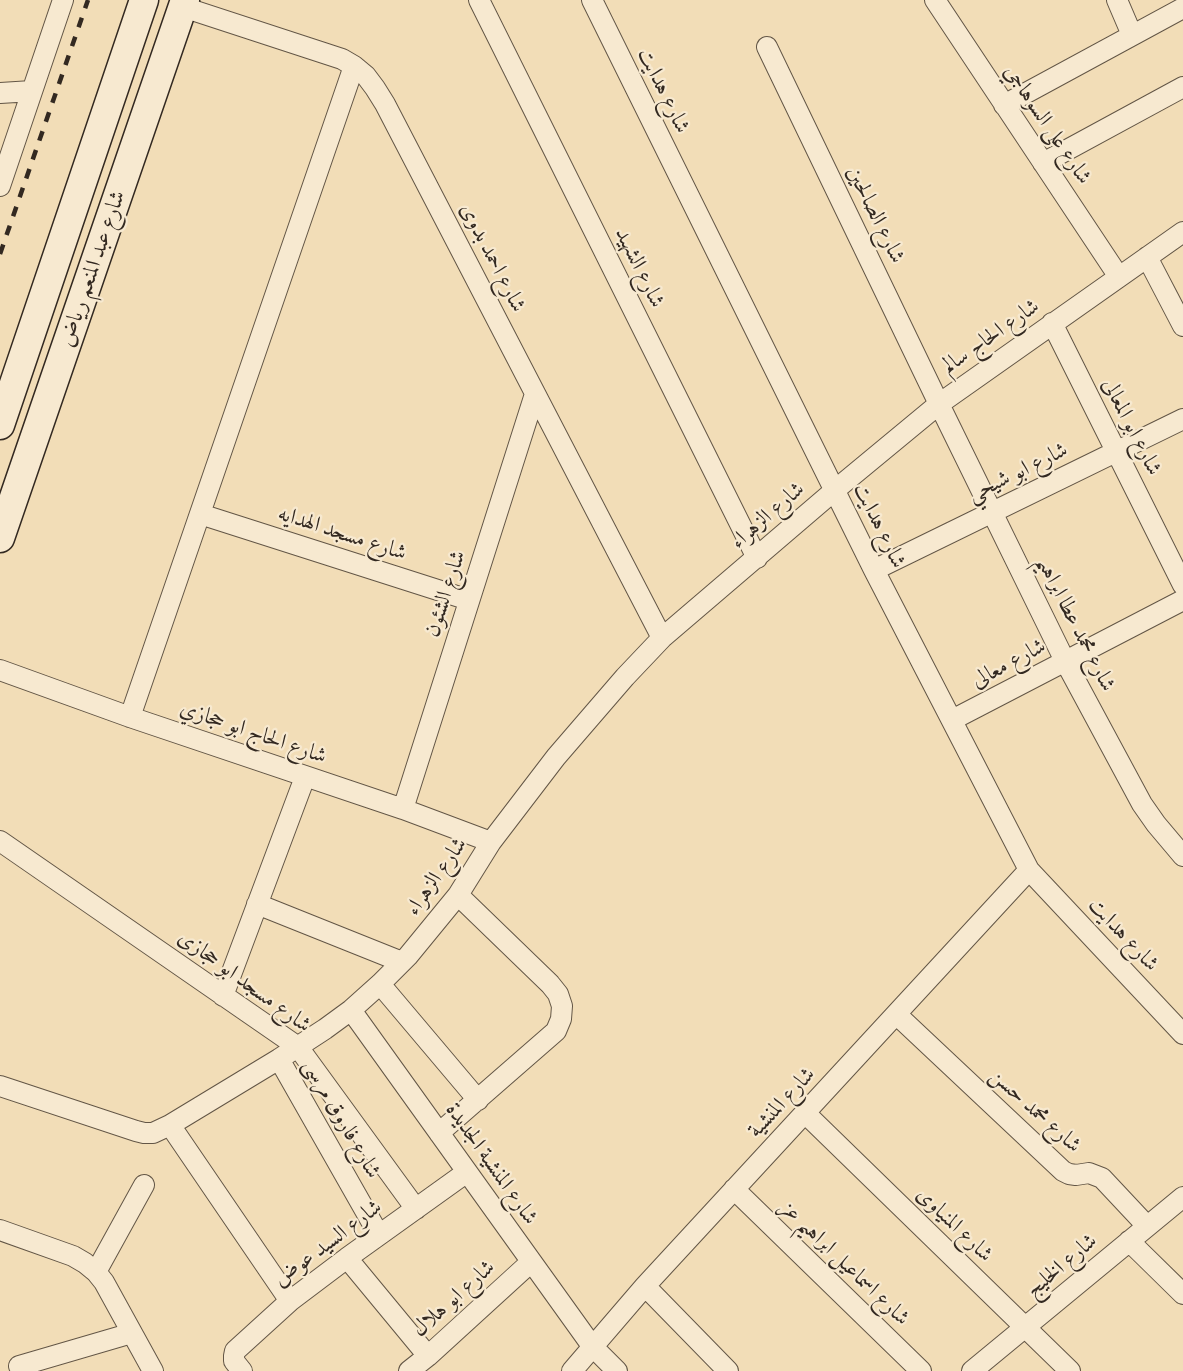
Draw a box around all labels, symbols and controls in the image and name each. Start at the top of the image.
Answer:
street label: شارع هدايت [631,44,695,138]
street label: شارع على السوهاجي [997,60,1097,190]
street label: شارع الصالحين [840,162,910,268]
street label: شارع عبد المنعم رياض [54,187,132,351]
street label: شارع احمد بدوى [453,199,531,317]
street label: شارع الشهيد [608,224,670,312]
street label: شارع الحاج سالم [937,294,1045,380]
street label: شارع ابو المعالى [1095,374,1167,480]
street label: شارع ابو شيحي [964,437,1072,509]
street label: شارع الزهراء [726,477,810,555]
street label: شارع هدايت [847,479,911,573]
street label: شارع مسجد الهدايه [274,501,410,567]
street label: شارع الشئون [420,547,472,641]
street label: شارع محمد عطا ابراهيم [1029,552,1121,696]
street label: شارع معالى [967,633,1051,695]
street label: شارع الحاج ابو حجازي [176,696,330,770]
street label: شارع الزهراء [401,833,473,921]
street label: شارع هدايت [1082,893,1164,977]
street label: شارع مسجد ابو حجازى [172,925,316,1039]
street label: شارع فاروق مرسى [296,1055,386,1183]
street label: شارع المنشية [743,1062,821,1144]
street label: شارع محمد حسن [984,1063,1086,1159]
street label: شارع المنشية الجديدة [439,1098,543,1230]
street label: شارع المنياوى [910,1182,998,1268]
street label: شارع اسماعيل ابراهيم عز [773,1194,915,1332]
street label: شارع السيد عوض [268,1195,388,1293]
street label: شارع الخليج [1021,1228,1103,1304]
street label: شارع ابو هلال [407,1255,501,1343]

